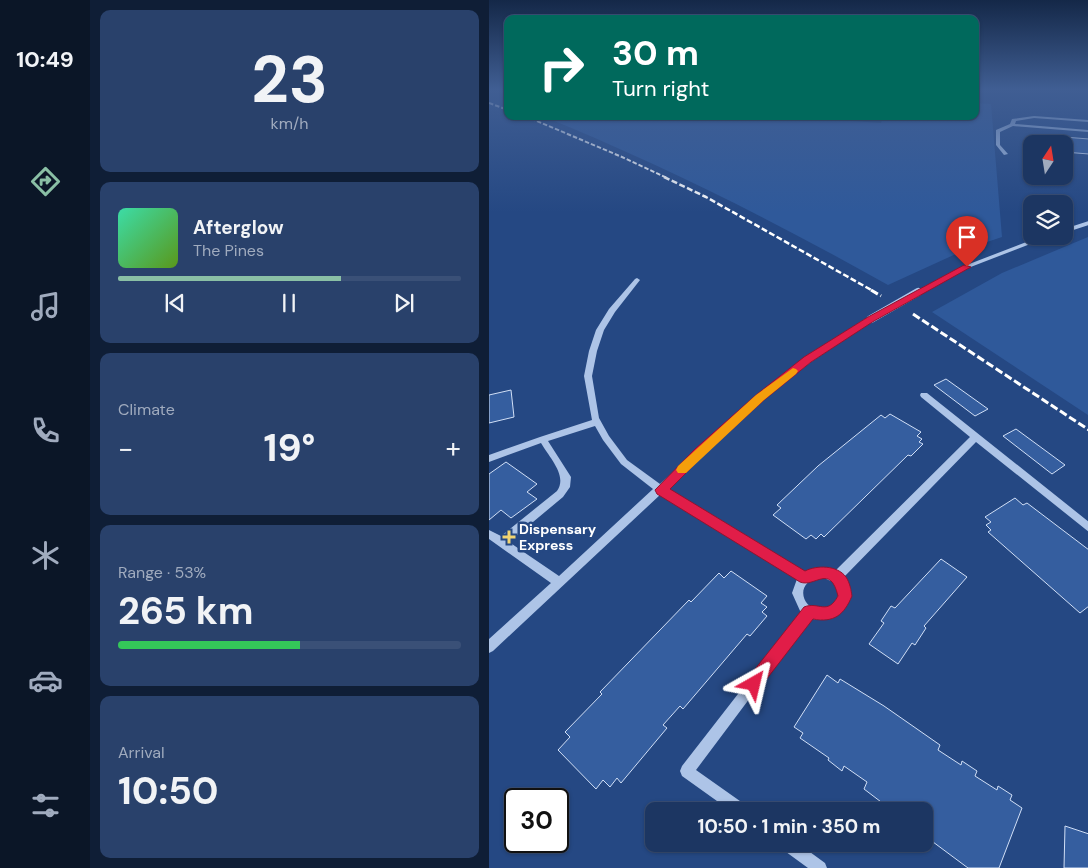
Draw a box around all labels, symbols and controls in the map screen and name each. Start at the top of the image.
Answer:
text: 30 m [612,30,699,76]
icon: right [529,35,594,100]
text: 23 [251,38,328,122]
text: 10:49 [16,45,74,74]
text: Turn right [612,74,709,103]
text: km/h [271,113,308,134]
north arrow [1023,135,1073,185]
map controls [1023,135,1073,245]
icon: directions [28,164,63,199]
button: layers [1023,195,1073,245]
text: Afterglow [193,215,284,240]
pin [946,216,988,267]
icon: arrive [953,223,981,251]
text: The Pines [193,240,264,261]
icon: music [28,289,63,324]
icon: previous [161,289,189,317]
icon: pause [275,289,303,317]
icon: next [390,289,418,317]
text: Climate [118,399,175,420]
icon: phone [28,413,63,448]
text: 19° [264,423,315,473]
text: − [118,430,133,467]
text: + [446,430,461,467]
place label: Dispensary Express [519,520,597,554]
marker: Dispensary Express [503,531,515,543]
icon: climate [28,538,63,573]
text: Range · 53% [118,562,206,583]
text: 265 km [118,586,254,636]
position arrow [727,657,779,709]
icon: car [28,663,63,698]
text: Arrival [118,742,165,763]
text: 10:50 [118,766,219,816]
icon: filters [28,788,63,823]
speed limit sign: 30 [504,788,569,853]
text: 10:50 · 1 min · 350 m [698,814,880,839]

